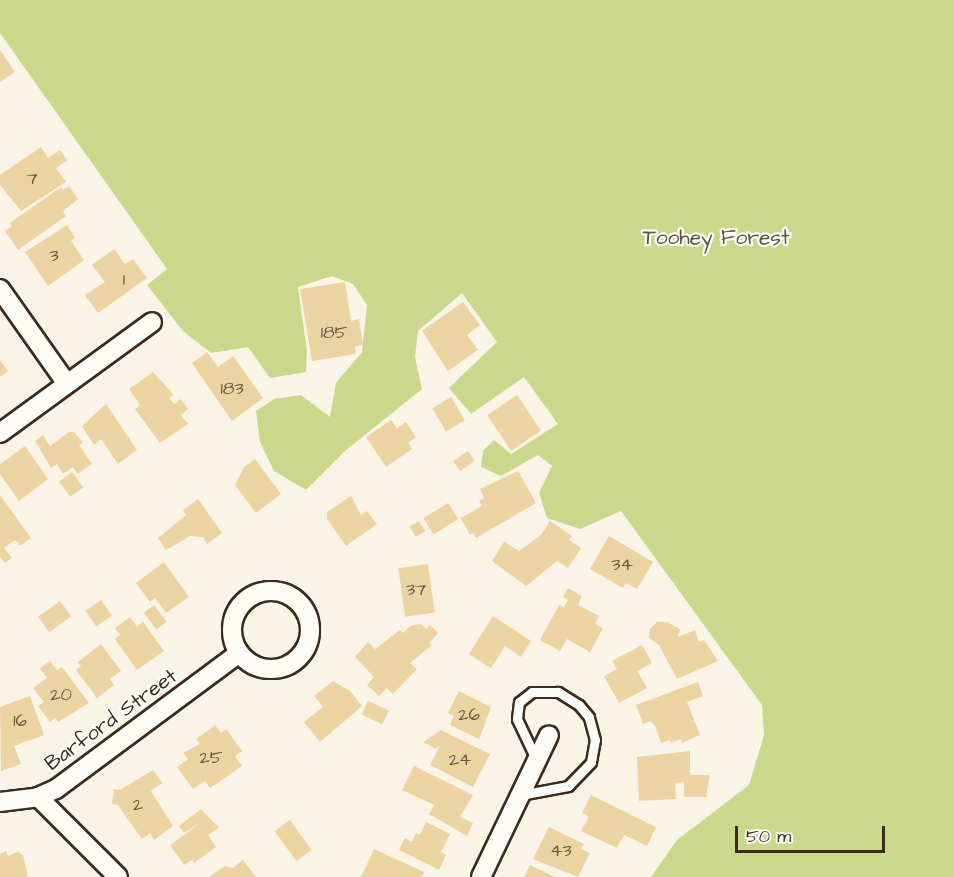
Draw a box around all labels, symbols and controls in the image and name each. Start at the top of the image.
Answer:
house number: 7 [26,168,38,190]
park label: Toohey Forest [643,225,789,251]
house number: 3 [49,245,59,267]
house number: 1 [123,269,125,291]
house number: 185 [321,322,347,344]
house number: 183 [220,378,244,400]
house number: 34 [611,554,633,576]
house number: 37 [406,579,426,601]
street label: Barford Street [40,664,182,776]
house number: 20 [50,684,72,706]
house number: 26 [458,704,480,726]
house number: 16 [13,710,27,732]
house number: 25 [199,747,223,769]
house number: 24 [449,749,471,771]
house number: 2 [133,794,143,816]
scale bar [738,814,888,852]
text: 50 m [746,824,791,849]
house number: 43 [550,840,572,862]

